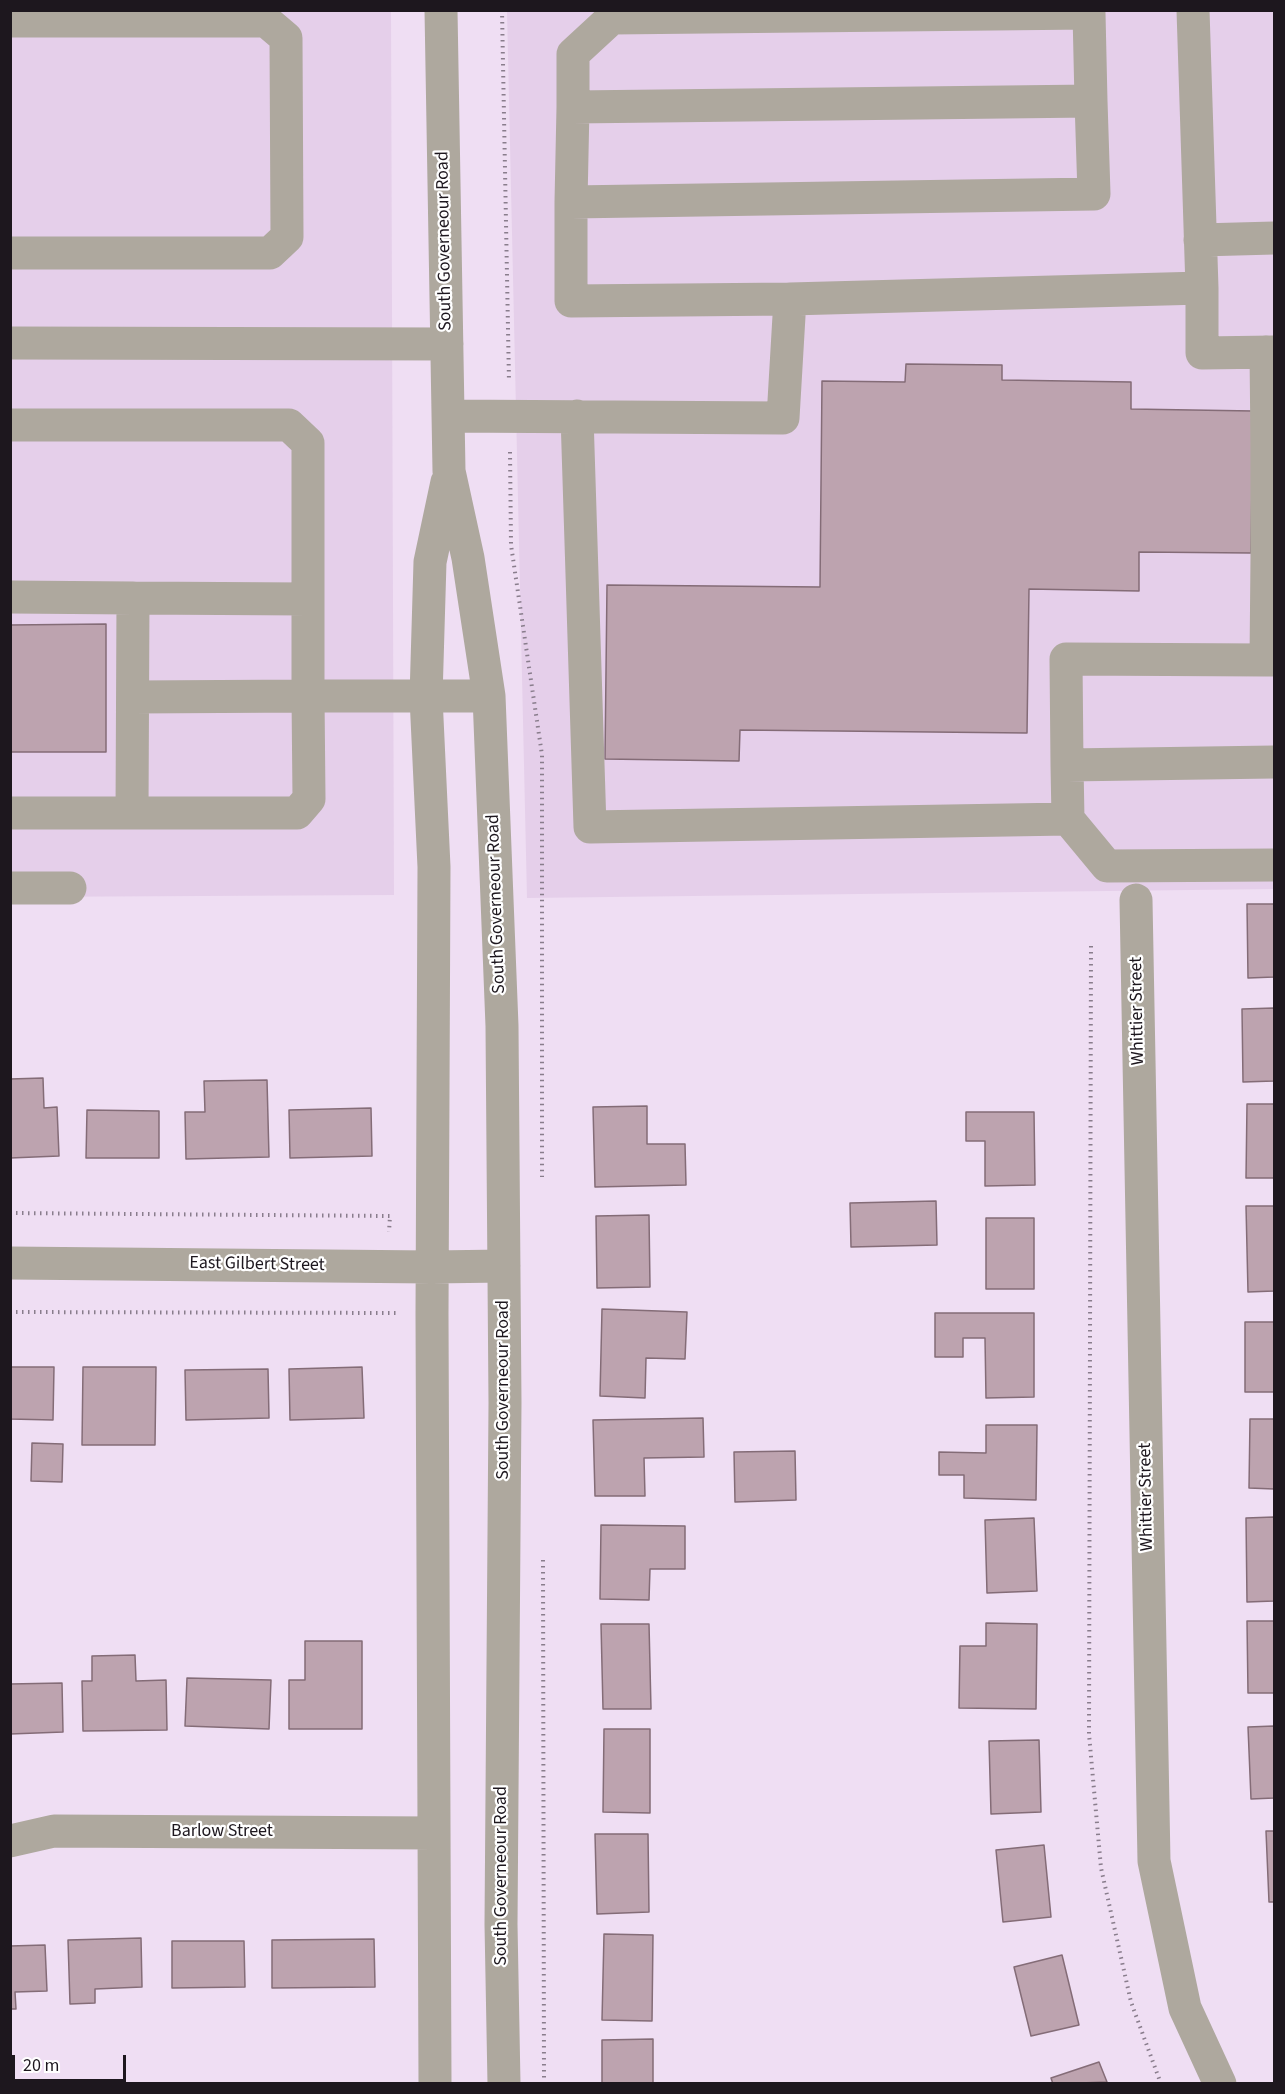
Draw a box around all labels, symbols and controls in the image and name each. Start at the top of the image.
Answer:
street label: South Governeour Road [433,151,457,331]
street label: South Governeour Road [483,814,511,994]
street label: Whittier Street [1126,957,1150,1065]
street label: East Gilbert Street [189,1253,325,1277]
street label: South Governeour Road [493,1300,515,1480]
street label: Whittier Street [1135,1443,1159,1551]
street label: South Governeour Road [491,1786,513,1966]
street label: Barlow Street [171,1821,273,1843]
scale bar [15,2043,129,2081]
text: 20 m [23,2053,59,2078]

